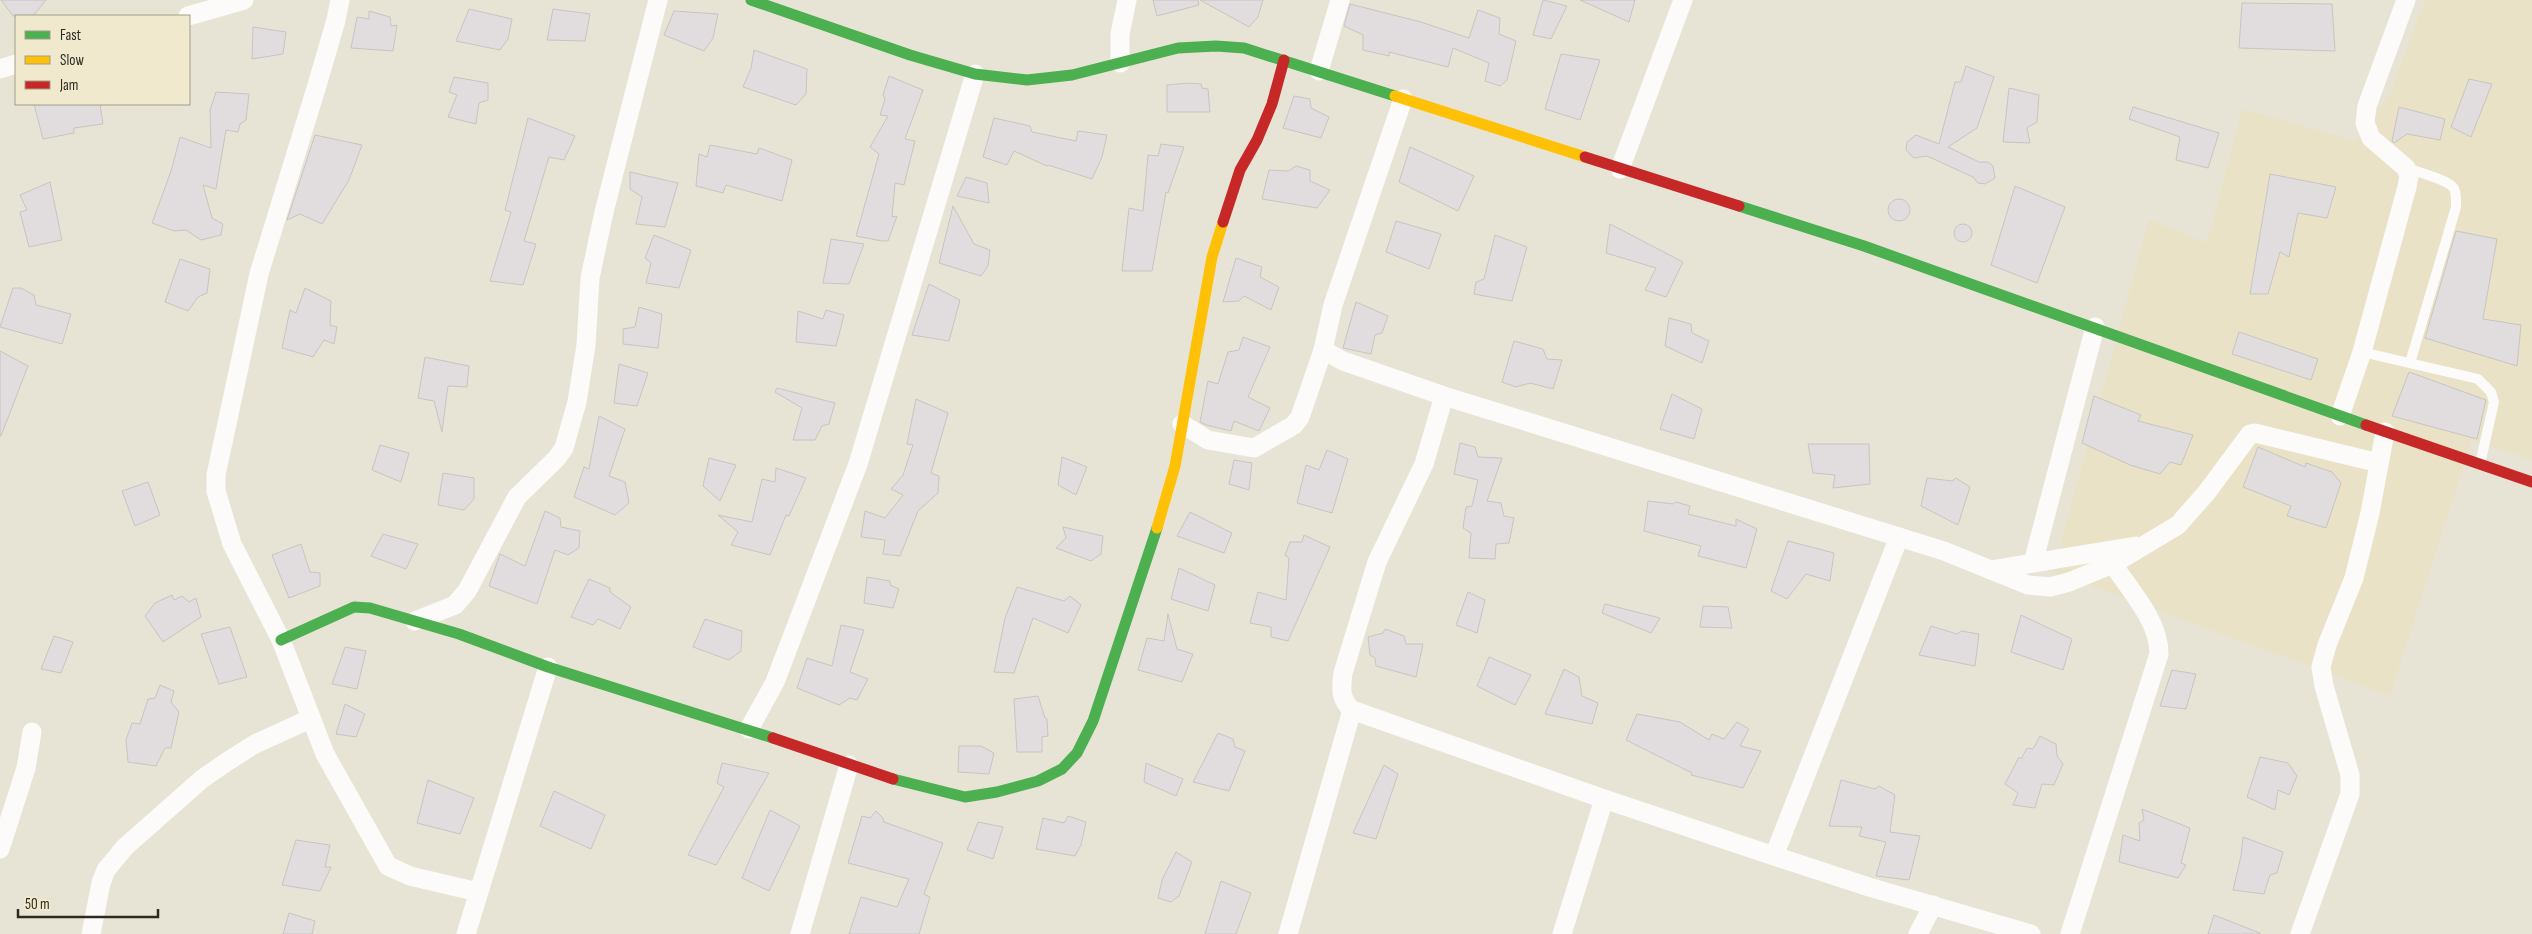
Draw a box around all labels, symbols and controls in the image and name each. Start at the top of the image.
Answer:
legend [15,15,190,105]
text: Fast [60,26,82,45]
text: Slow [60,51,84,70]
text: Jam [59,76,78,95]
scale bar [18,886,158,918]
text: 50 m [25,895,50,914]

